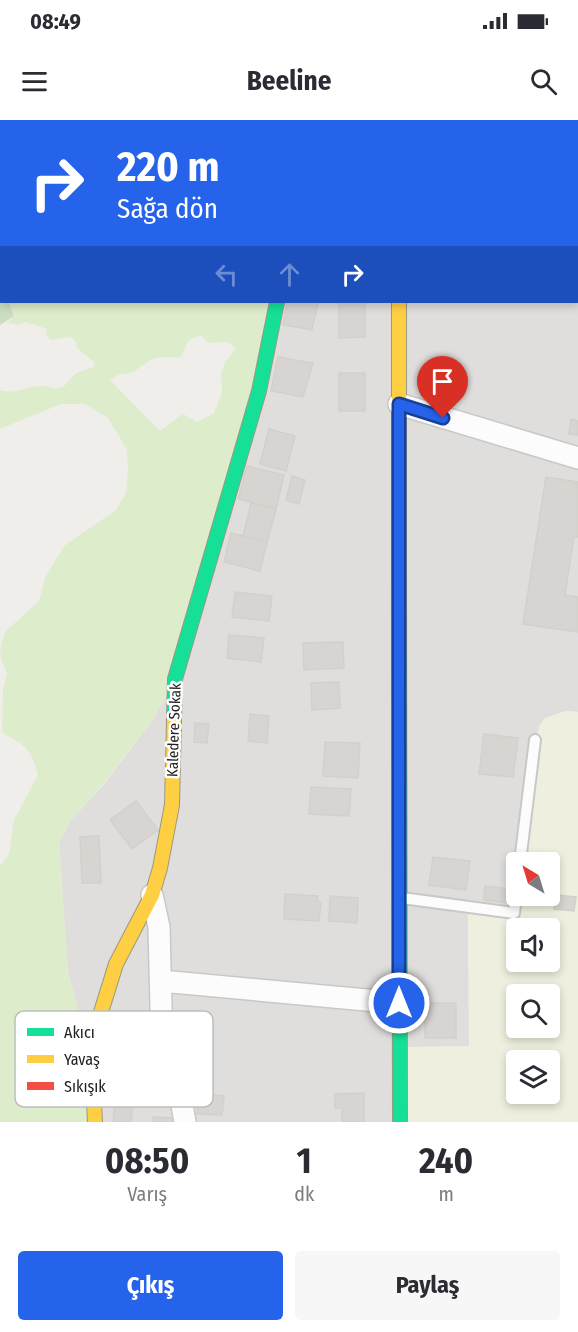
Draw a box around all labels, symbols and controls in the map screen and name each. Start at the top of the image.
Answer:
text: 08:49 [30,8,81,35]
icon: menu [18,65,51,98]
text: Beeline [247,65,331,97]
icon: search [527,65,560,98]
text: 220 m [117,142,220,192]
icon: right [18,144,96,222]
text: Sağa dön [117,193,218,225]
icon: left [210,258,243,291]
icon: ahead [273,258,306,291]
icon: right [336,258,369,291]
pin [417,356,468,418]
icon: arrive [426,365,459,398]
street label: Kaledere Sokak [163,683,185,777]
north arrow [506,852,560,906]
map controls [506,852,560,1104]
button: sound [506,918,560,972]
position arrow [367,971,431,1035]
button: search [506,984,560,1038]
legend [15,1011,213,1107]
text: Akıcı [64,1023,95,1042]
text: Yavaş [64,1050,100,1069]
button: layers [506,1050,560,1104]
text: Sıkışık [64,1077,106,1096]
text: 08:50 [105,1139,189,1183]
text: 1 [297,1139,312,1183]
text: 240 [419,1139,473,1183]
text: Varış [127,1182,167,1206]
text: dk [294,1182,314,1206]
text: m [438,1182,454,1206]
button: Çıkış [18,1251,283,1320]
button: Paylaş [295,1251,560,1320]

